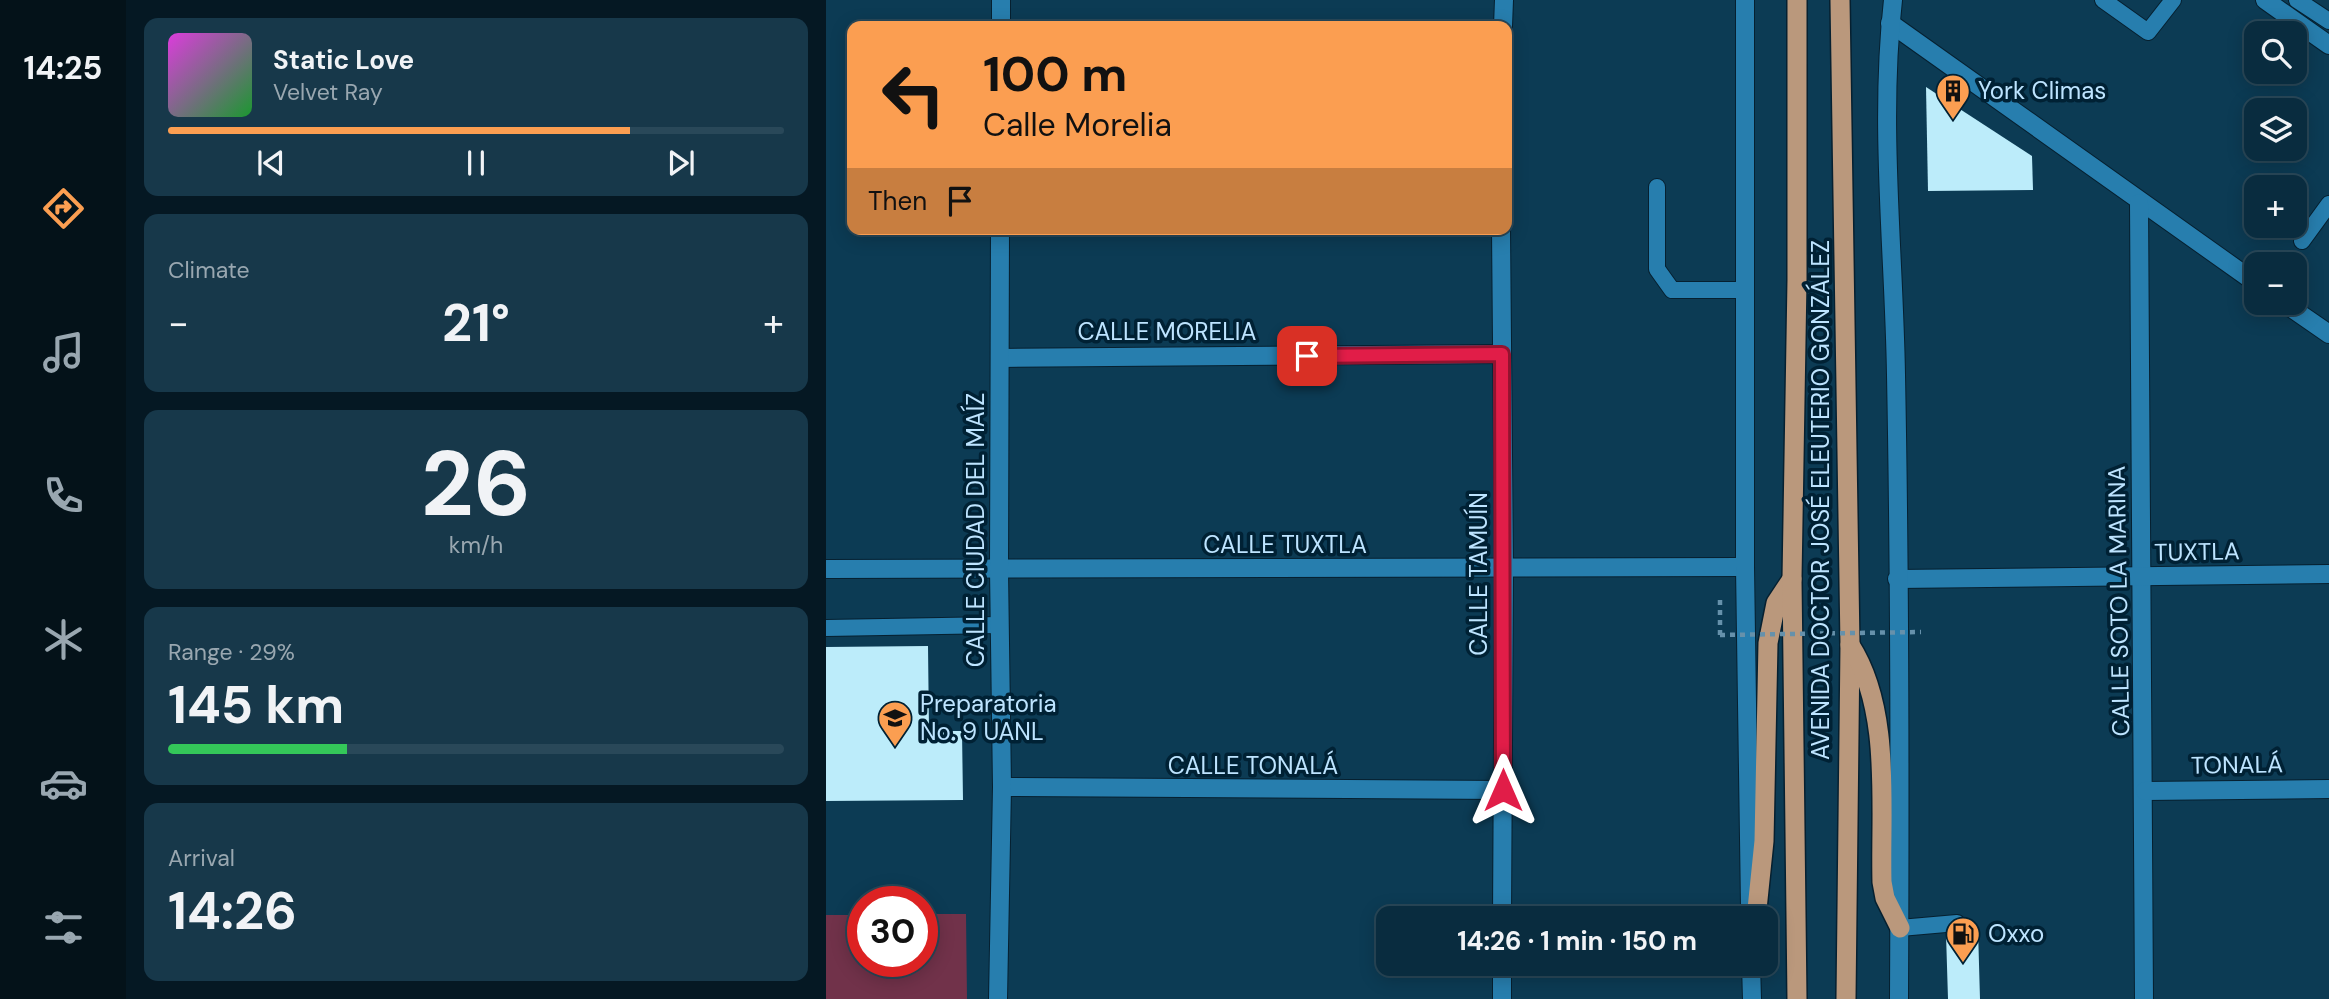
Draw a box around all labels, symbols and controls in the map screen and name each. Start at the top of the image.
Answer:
map controls [2244,21,2307,315]
button: search [2244,21,2307,84]
text: 100 m [983,42,1127,106]
text: Static Love [273,43,414,77]
text: 14:25 [24,47,102,89]
icon: left [868,49,959,140]
building icon: York Climas [1934,72,1972,121]
place label: York Climas [1978,75,2106,106]
text: Velvet Ray [273,77,383,107]
button: layers [2244,98,2307,161]
text: Calle Morelia [983,104,1172,146]
icon: previous [252,144,290,182]
icon: pause [457,144,495,182]
icon: next [662,144,700,182]
button: + [2244,175,2307,238]
icon: arrive [941,182,979,220]
icon: directions [39,184,88,233]
text: Then [868,184,927,218]
street label: AVENIDA DOCTOR JOSÉ ELEUTERIO GONZÁLEZ [1805,240,1836,760]
button: − [2244,252,2307,315]
text: Climate [168,255,250,285]
text: 21° [442,289,510,357]
text: − [168,298,189,348]
text: + [763,298,784,348]
street label: CALLE MORELIA [1078,316,1256,347]
pin [1277,326,1337,386]
icon: music [39,328,88,377]
icon: arrive [1288,337,1326,375]
street label: CALLE CIUDAD DEL MAÍZ [960,393,991,667]
text: 26 [421,425,531,543]
street label: CALLE SOTO LA MARINA [2101,465,2136,737]
icon: phone [39,471,88,520]
street label: CALLE TAMUÍN [1463,492,1494,656]
street label: CALLE TUXTLA [1203,529,1367,560]
text: km/h [449,530,503,560]
street label: TUXTLA [2154,535,2240,568]
icon: climate [39,615,88,664]
text: Range · 29% [168,637,295,667]
text: 145 km [168,671,344,739]
place label: Preparatoria No. 9 UANL [920,688,1057,747]
school or university icon: Preparatoria No. 9 UANL [876,699,914,748]
street label: TONALÁ [2191,748,2283,781]
street label: CALLE TONALÁ [1168,750,1338,781]
position arrow [1466,753,1540,827]
icon: car [39,759,88,808]
text: Arrival [168,843,235,873]
text: 14:26 [168,877,297,945]
speed limit sign: 30 [847,886,938,977]
icon: filters [39,903,88,952]
fuel station icon: Oxxo [1944,915,1982,964]
place label: Oxxo [1988,918,2044,949]
text: 14:26 · 1 min · 150 m [1457,924,1697,958]

